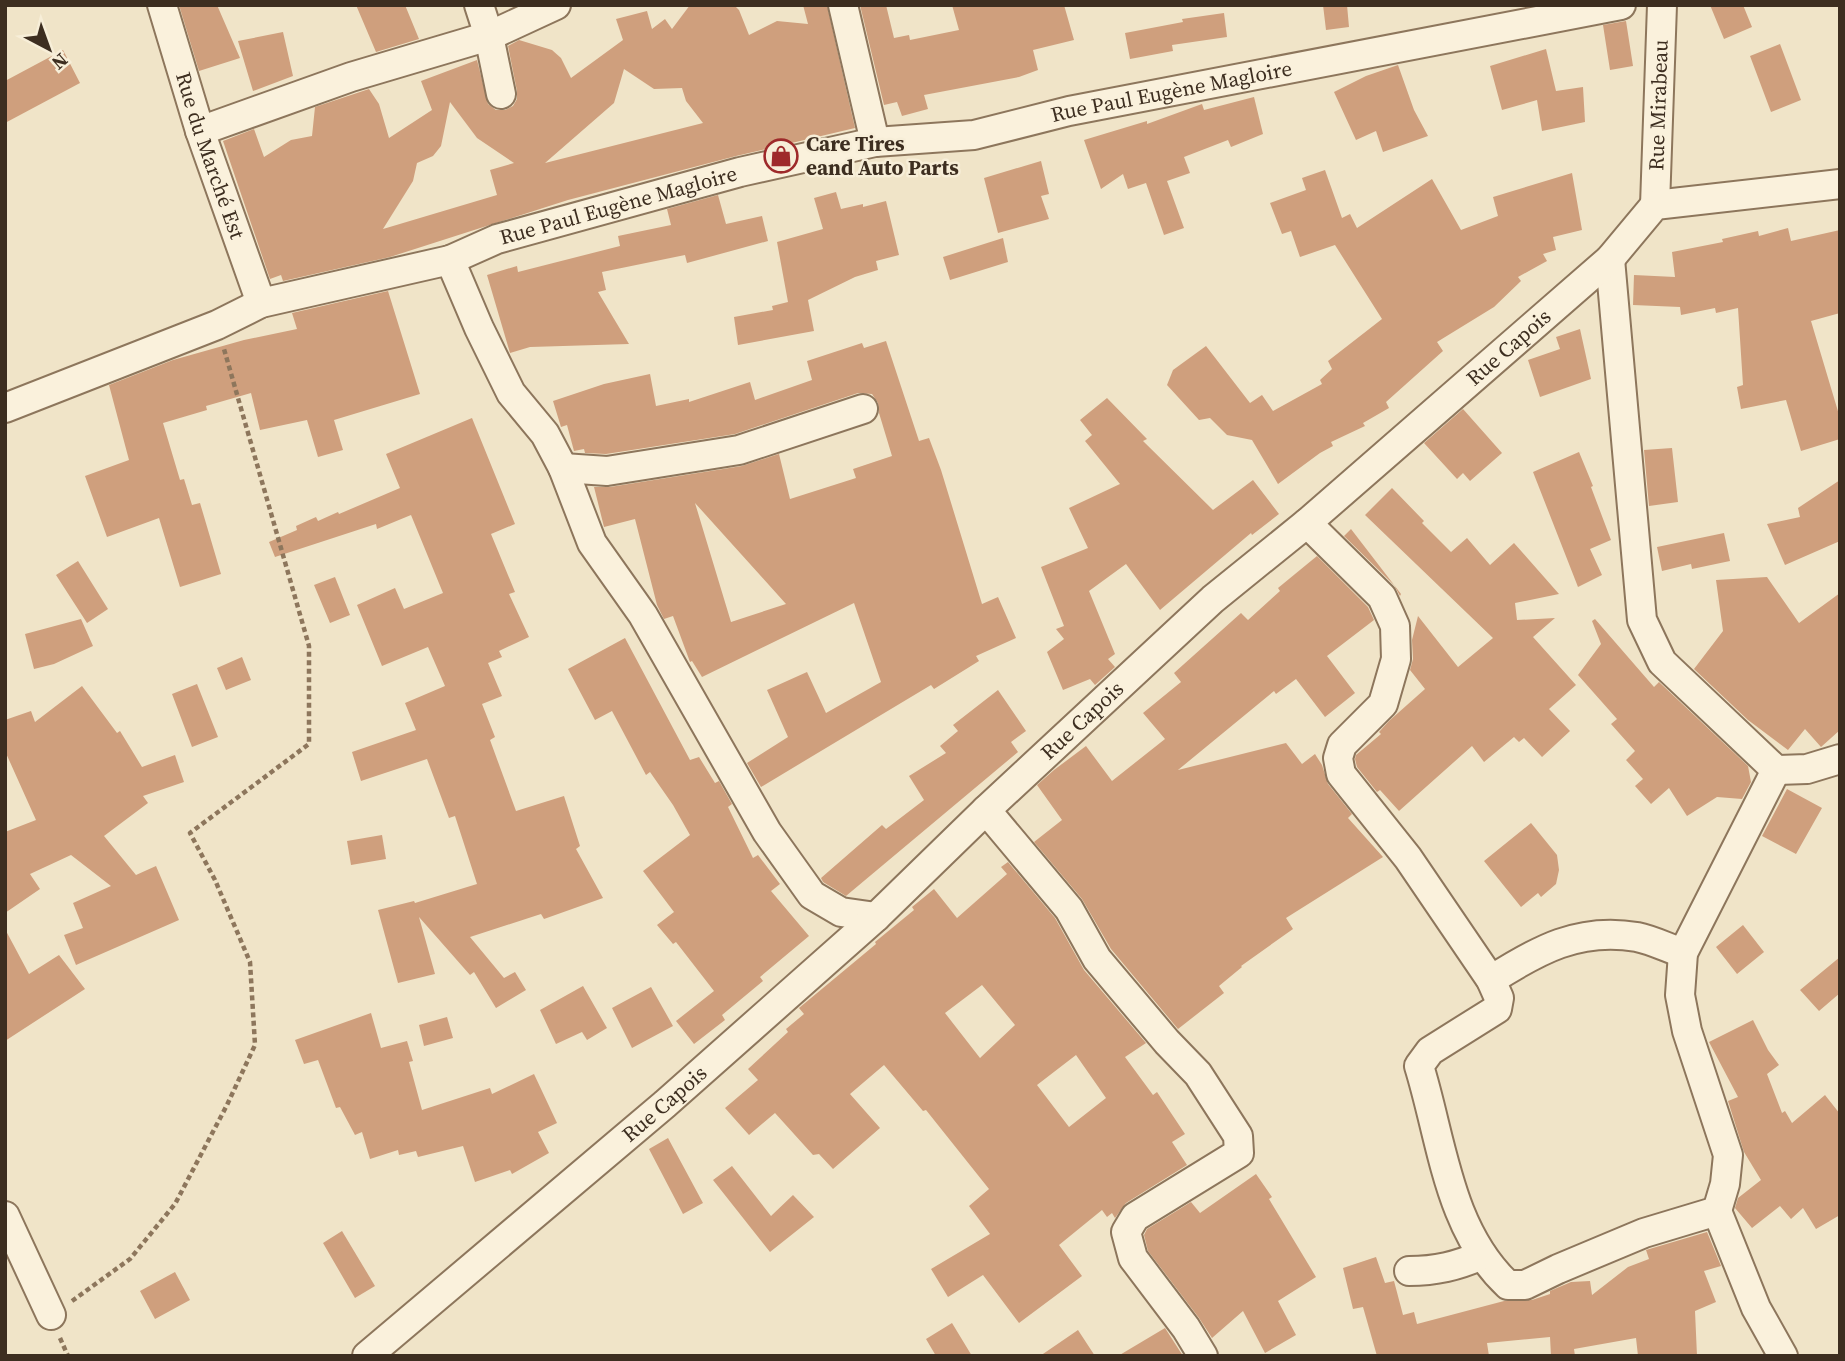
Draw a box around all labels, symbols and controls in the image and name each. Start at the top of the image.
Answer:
north arrow [14,14,84,84]
street label: Rue Mirabeau [1641,39,1675,171]
text: N [46,47,74,76]
street label: Rue Paul Eugène Magloire [1048,54,1294,129]
street label: Rue du Marché Est [169,68,252,243]
place label: Care Tires eand Auto Parts [806,129,959,182]
shop icon: Care Tires eand Auto Parts [762,137,800,175]
street label: Rue Paul Eugène Magloire [496,159,740,252]
street label: Rue Capois [1460,302,1557,392]
street label: Rue Capois [1034,674,1130,766]
street label: Rue Capois [615,1059,713,1148]

